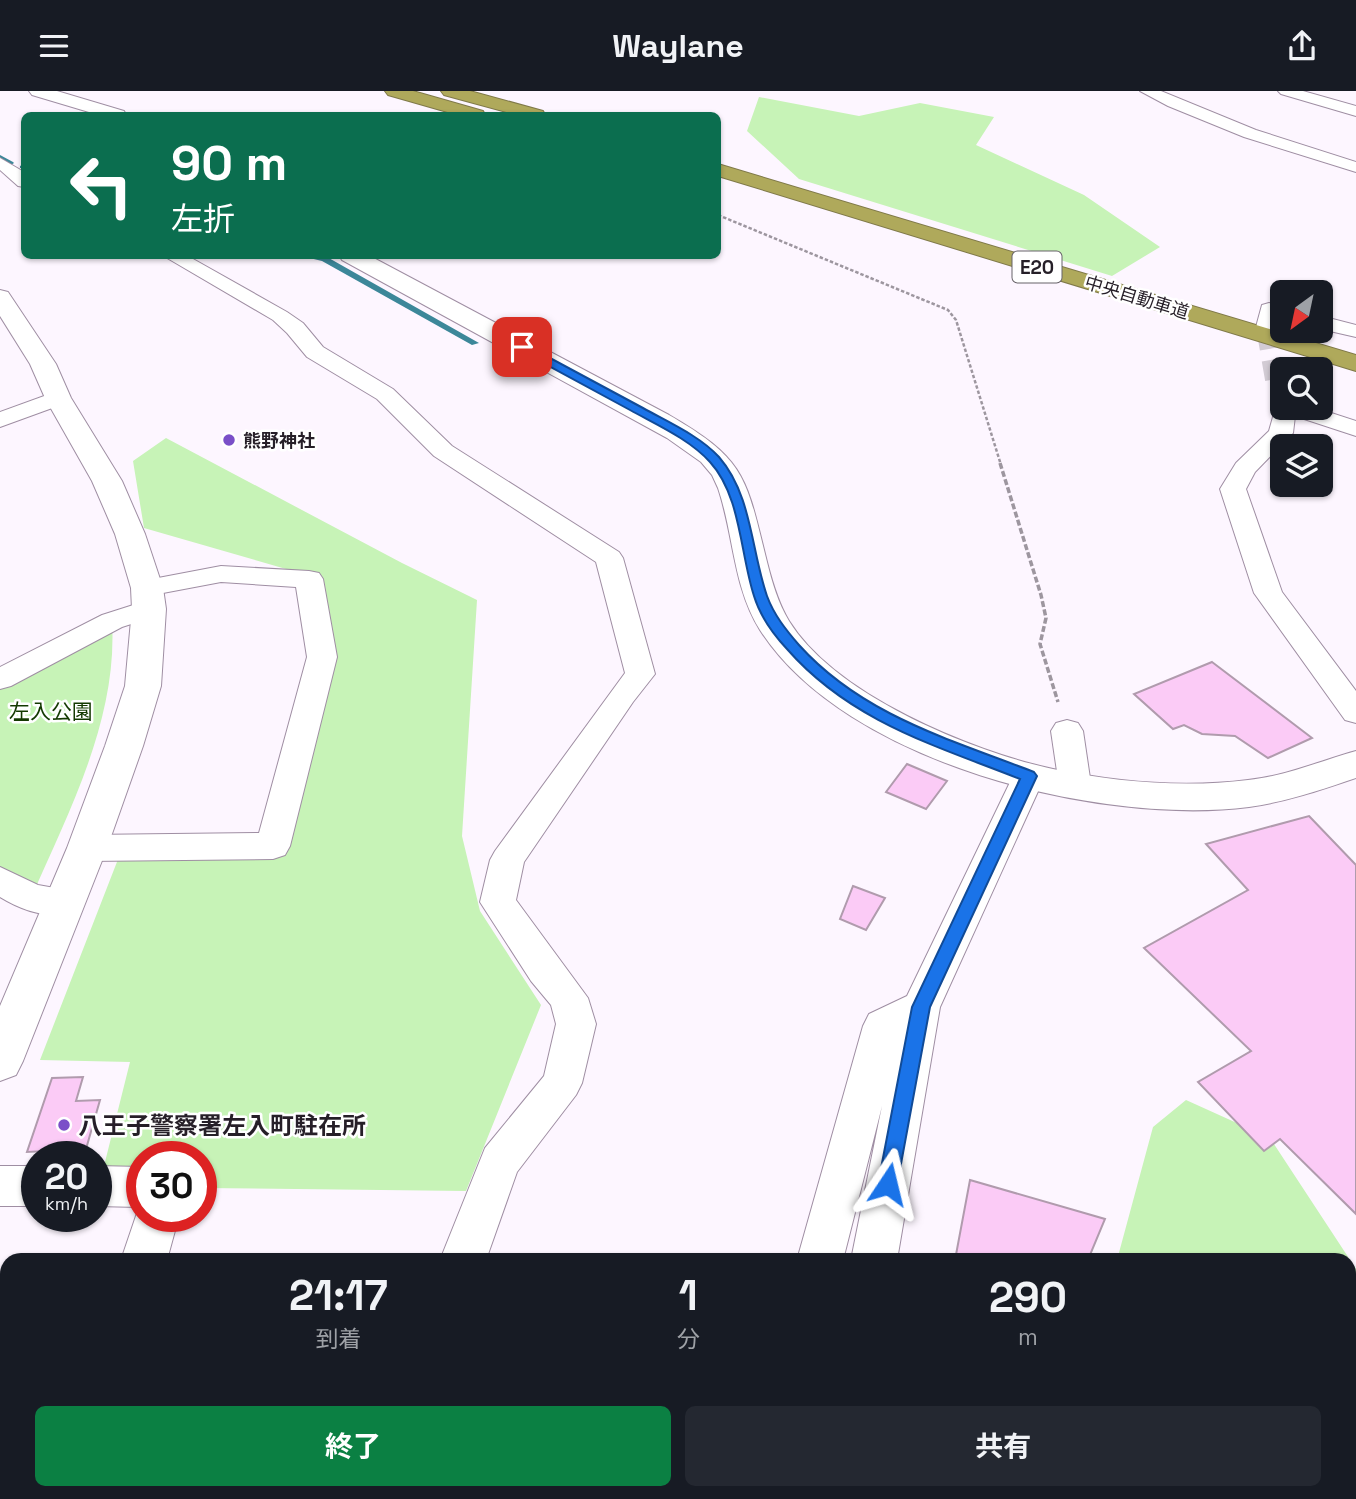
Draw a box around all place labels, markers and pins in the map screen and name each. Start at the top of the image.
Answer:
pin [492,317,552,377]
place label: 熊野神社 [243,429,315,452]
marker: 熊野神社 [221,432,237,448]
place label: 八王子警察署左入町駐在所 [78,1110,366,1141]
marker: 八王子警察署左入町駐在所 [56,1117,72,1133]

